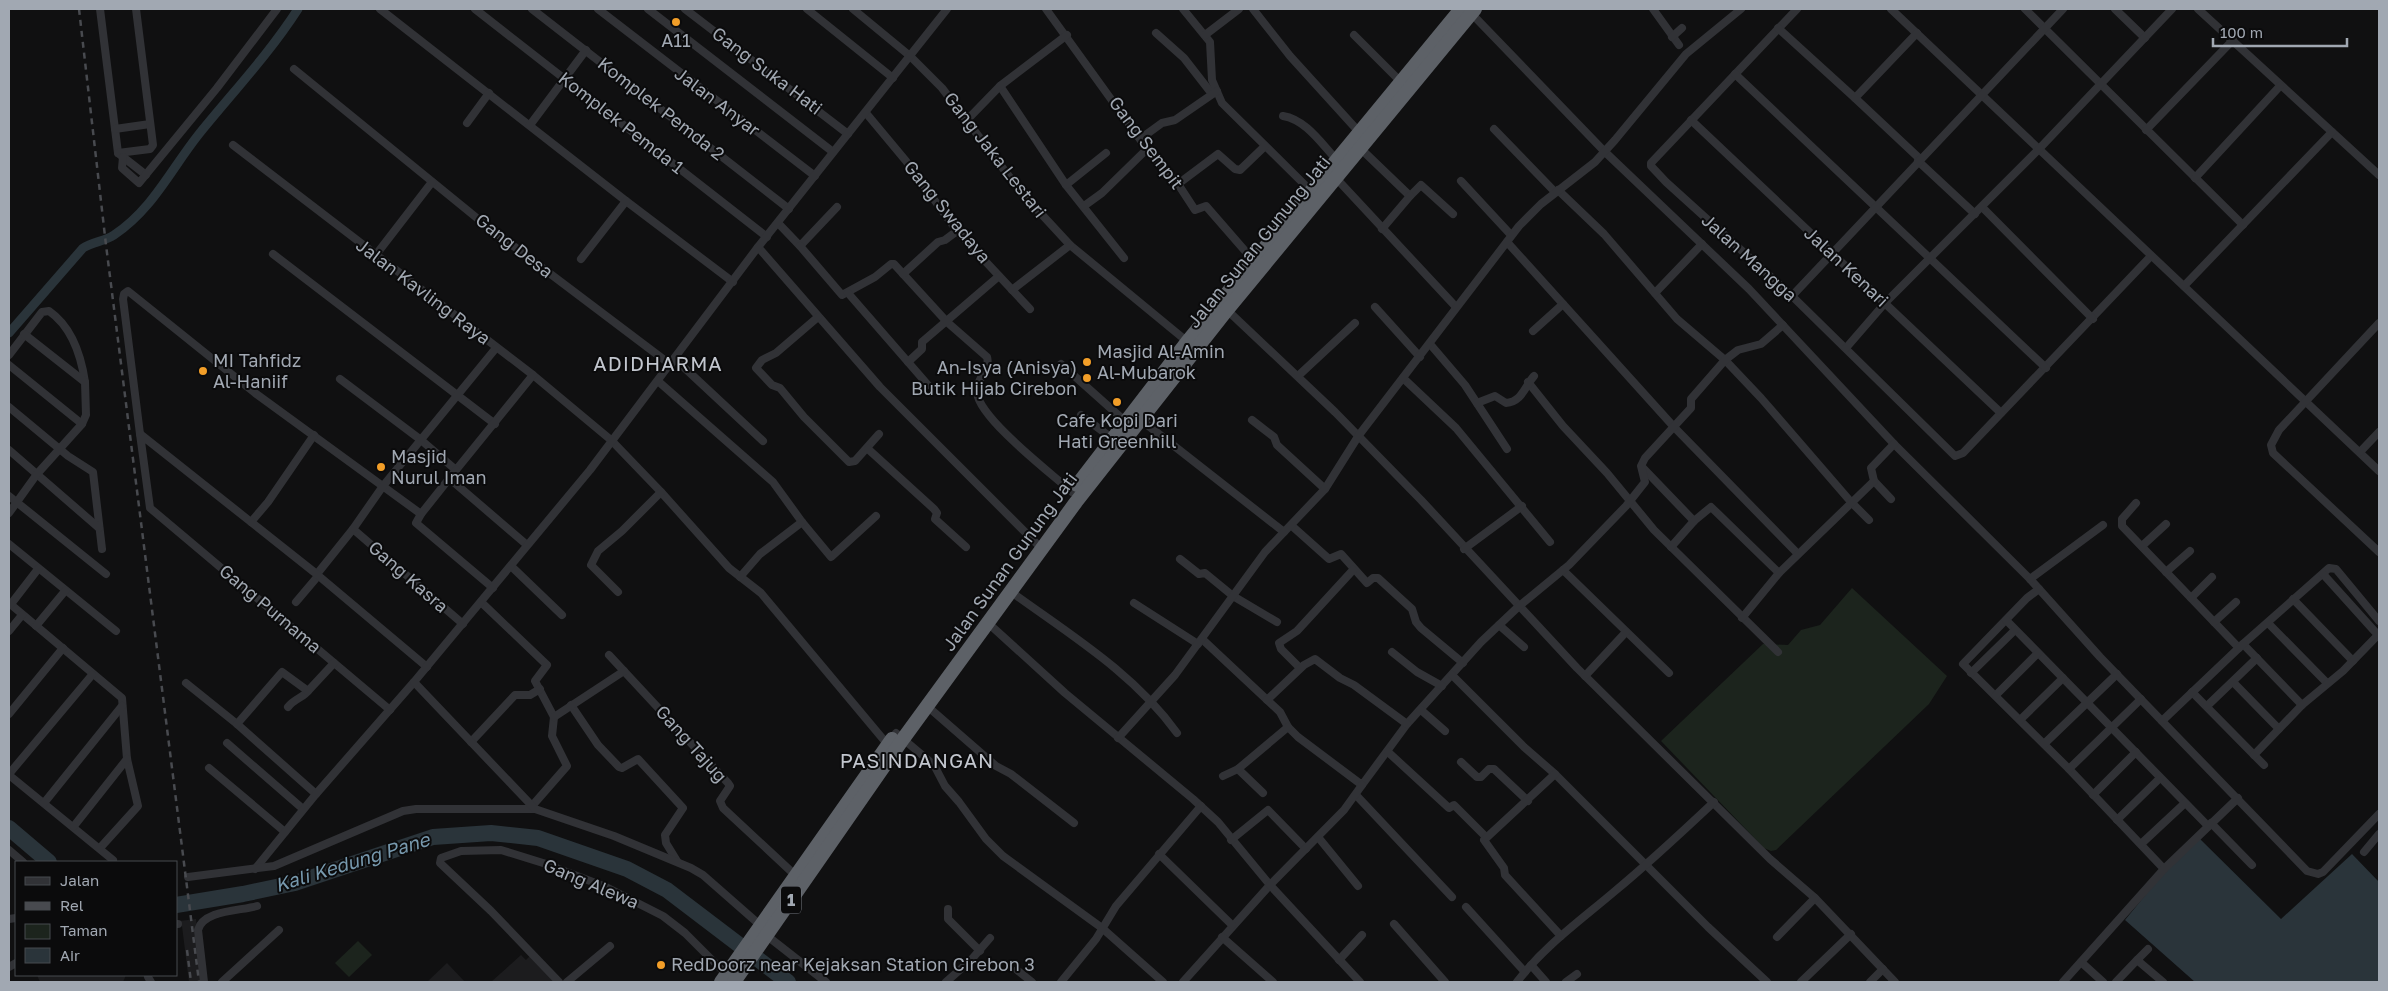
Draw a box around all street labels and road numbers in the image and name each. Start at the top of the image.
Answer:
street label: Gang Suka Hati [708,22,827,119]
street label: Komplek Pemda 2 [594,52,729,165]
street label: Jalan Anyar [671,62,765,140]
street label: Komplek Pemda 1 [555,66,689,178]
street label: Gang Jaka Lestari [940,87,1052,222]
street label: Gang Sempit [1105,92,1189,193]
street label: Jalan Sunan Gunung Jati [1182,151,1334,332]
street label: Gang Swadaya [900,156,996,267]
street label: Gang Desa [471,208,558,282]
street label: Jalan Mangga [1697,209,1802,306]
street label: Jalan Kenari [1800,222,1893,311]
street label: Jalan Kavling Raya [352,233,495,349]
street label: Jalan Sunan Gunung Jati [937,468,1081,655]
street label: Gang Kasra [364,536,453,617]
street label: Gang Purnama [215,559,326,657]
street label: Gang Tajug [651,700,732,786]
street label: Gang Alewa [540,853,642,913]
road number: 1 [781,886,801,914]

